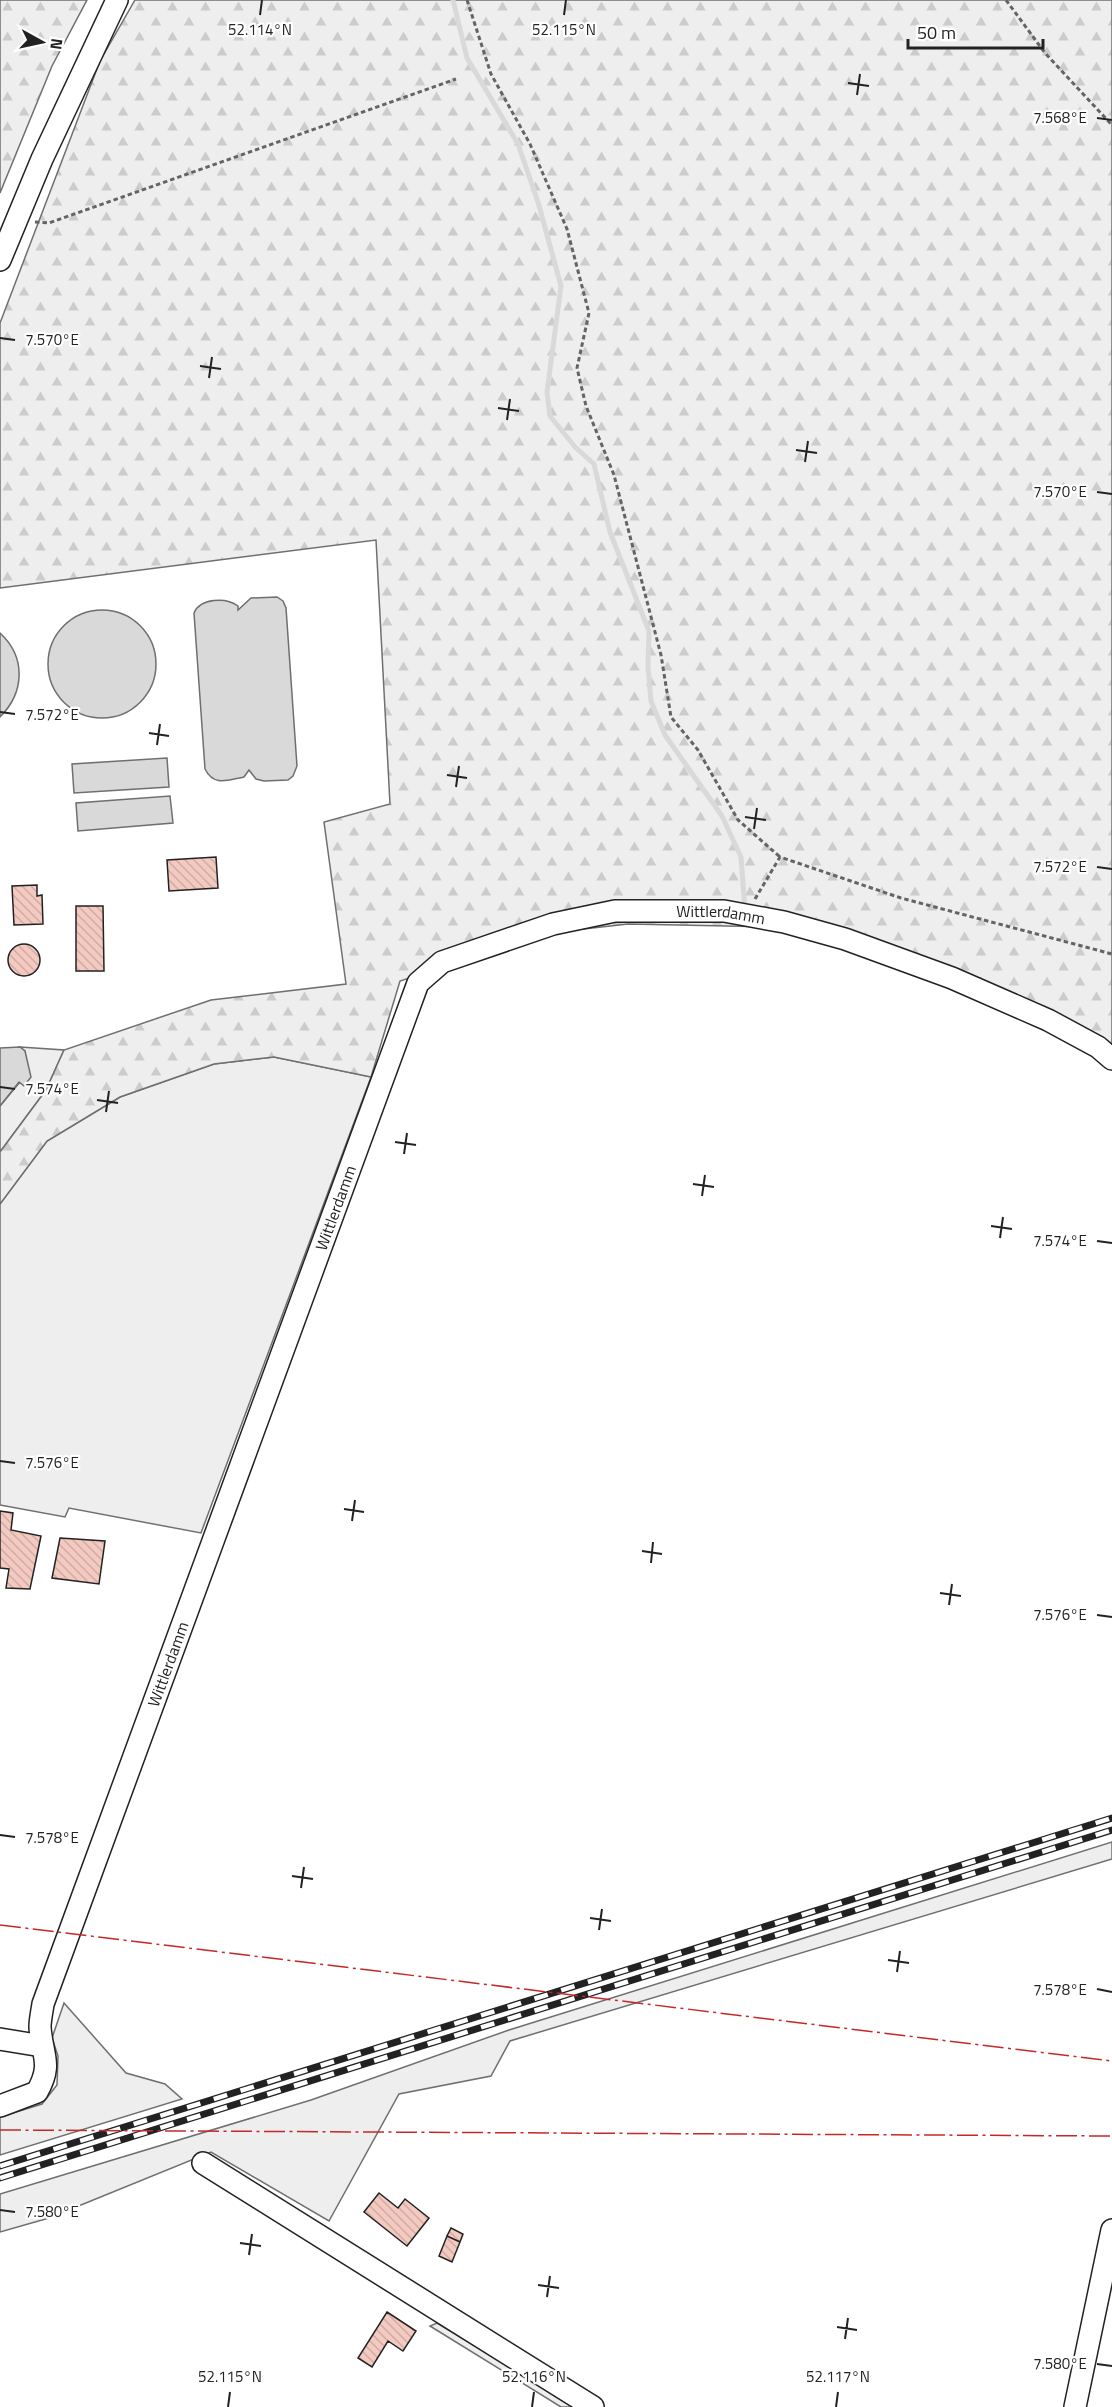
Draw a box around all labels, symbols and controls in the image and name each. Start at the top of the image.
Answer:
north arrow [12,12,72,72]
scale bar [908,12,1043,50]
text: 52.114°N [228,18,292,41]
text: 52.115°N [532,18,596,41]
text: 50 m [917,19,956,46]
text: N [44,37,70,51]
text: 7.568°E [1033,106,1087,129]
text: 7.570°E [25,328,79,351]
text: 7.570°E [1033,480,1087,503]
text: 7.572°E [25,703,79,726]
text: 7.572°E [1033,855,1087,878]
street label: Wittlerdamm [676,899,767,930]
text: 7.574°E [25,1077,79,1100]
street label: Wittlerdamm [309,1162,362,1254]
text: 7.574°E [1033,1229,1087,1252]
text: 7.576°E [25,1451,79,1474]
text: 7.576°E [1033,1603,1087,1626]
street label: Wittlerdamm [141,1618,195,1710]
text: 7.578°E [25,1826,79,1849]
text: 7.578°E [1033,1978,1087,2001]
text: 7.580°E [25,2200,79,2223]
text: 7.580°E [1033,2352,1087,2375]
text: 52.115°N [198,2365,262,2388]
text: 52.116°N [502,2365,566,2388]
text: 52.117°N [806,2365,870,2388]

